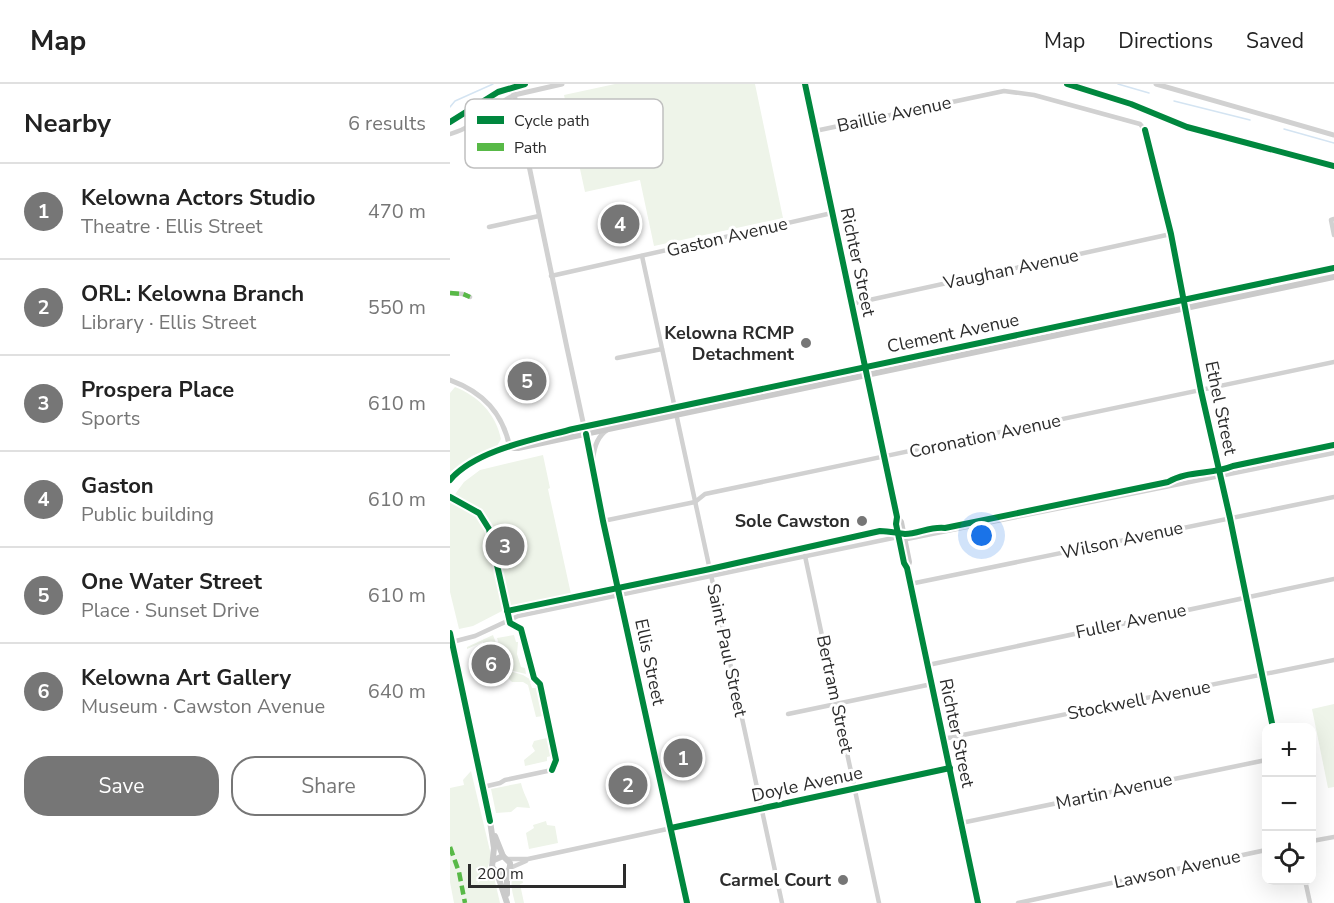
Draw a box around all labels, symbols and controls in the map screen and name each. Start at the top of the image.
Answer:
text: Map [30,22,86,60]
text: Map [1044,27,1085,55]
text: Directions [1118,27,1213,55]
text: Saved [1246,27,1304,55]
street label: Baillie Avenue [835,90,953,138]
legend [465,99,663,168]
text: Nearby [24,106,111,141]
text: 6 results [348,110,426,137]
text: Cycle path [514,110,590,132]
text: Path [514,137,547,159]
text: Kelowna Actors Studio [81,183,316,213]
text: 1 [38,198,50,225]
text: 470 m [368,198,426,225]
pin: 4 [600,202,640,246]
street label: Richter Street [835,205,881,319]
street label: Gaston Avenue [664,211,790,263]
text: Theatre · Ellis Street [81,213,263,240]
street label: Vaughan Avenue [940,243,1081,295]
text: ORL: Kelowna Branch [81,279,304,309]
text: 2 [38,294,50,321]
text: 550 m [368,294,426,321]
street label: Clement Avenue [885,307,1021,359]
text: Library · Ellis Street [81,309,256,336]
place label: Kelowna RCMP Detachment [664,321,794,366]
marker: Kelowna RCMP Detachment [799,336,813,350]
pin: 5 [508,358,547,404]
street label: Ethel Street [1199,359,1243,458]
text: Prospera Place [81,375,234,405]
text: 3 [38,390,50,417]
text: 610 m [368,390,426,417]
text: Sports [81,405,140,432]
street label: Coronation Avenue [907,408,1063,464]
text: Gaston [81,471,154,501]
text: 4 [38,486,50,513]
text: 610 m [368,486,426,513]
text: Public building [81,501,214,528]
place label: Sole Cawston [735,509,850,533]
marker: Sole Cawston [855,514,869,528]
street label: Wilson Avenue [1059,515,1185,565]
your location [967,521,996,550]
pin: 3 [486,524,524,568]
text: One Water Street [81,567,262,597]
street label: Saint Paul Street [701,581,753,719]
text: 5 [38,582,50,609]
text: 610 m [368,582,426,609]
text: Place · Sunset Drive [81,597,259,624]
street label: Fuller Avenue [1074,598,1188,644]
street label: Ellis Street [629,617,671,708]
street label: Bertram Street [811,633,859,756]
pin: 6 [472,642,510,686]
text: Kelowna Art Gallery [81,663,291,693]
street label: Stockwell Avenue [1065,674,1213,726]
street label: Richter Street [934,676,980,790]
text: 6 [38,678,50,705]
text: 640 m [368,678,426,705]
text: Museum · Cawston Avenue [81,693,325,720]
map controls [1262,723,1316,885]
button: + [1262,723,1316,777]
pin: 1 [664,736,702,780]
button: Save [24,756,219,816]
button: Share [231,756,426,816]
street label: Doyle Avenue [749,760,865,808]
pin: 2 [608,762,648,808]
street label: Martin Avenue [1054,767,1174,815]
button: − [1262,777,1316,831]
button: locate [1262,831,1316,885]
street label: Lawson Avenue [1111,844,1243,894]
scale bar [468,861,626,888]
text: 200 m [477,863,524,885]
place label: Carmel Court [719,868,831,892]
marker: Carmel Court [836,873,850,887]

